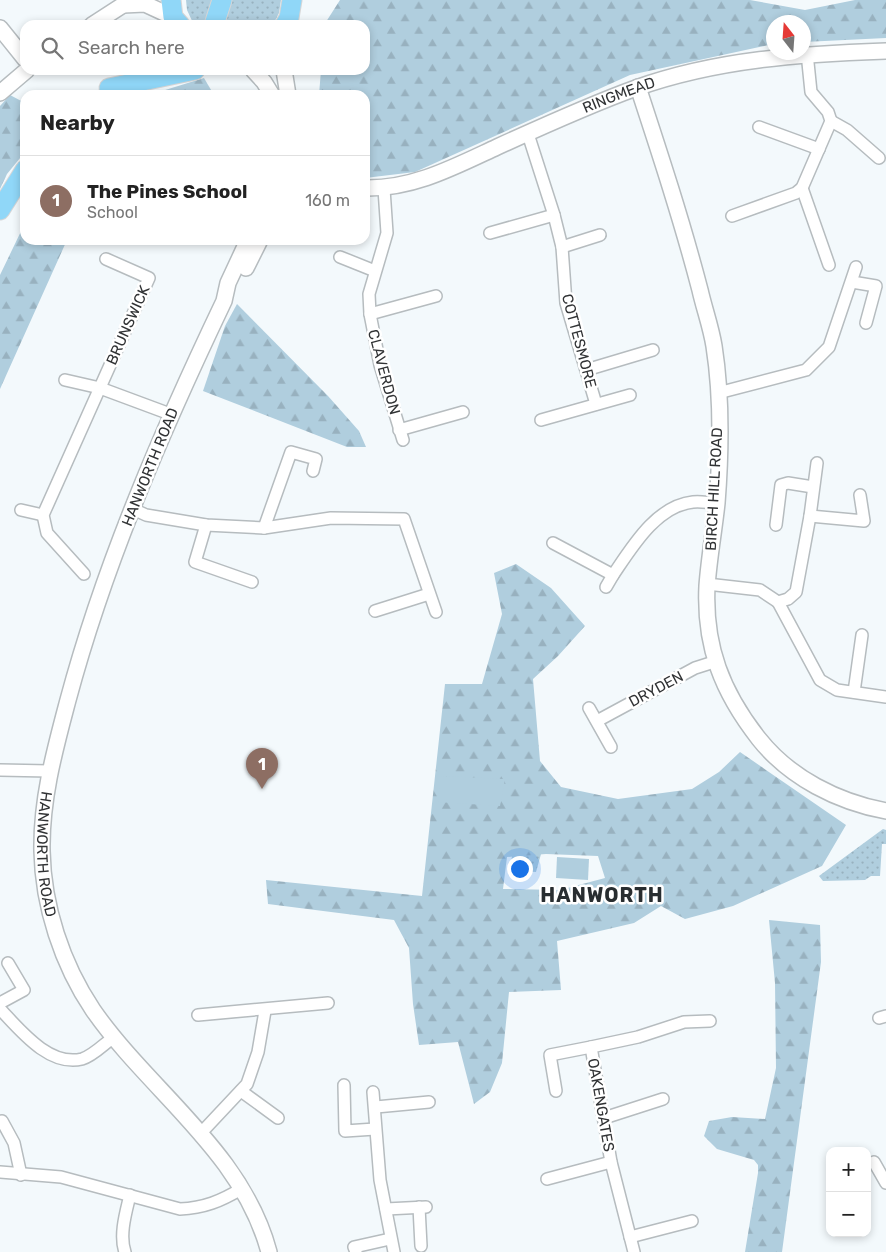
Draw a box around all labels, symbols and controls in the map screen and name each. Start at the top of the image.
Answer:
north arrow [766,15,811,60]
search box [20,20,370,75]
icon: search [38,34,66,62]
text: Search here [78,36,185,59]
street label: RINGMEAD [580,73,657,117]
text: Nearby [40,110,115,135]
text: The Pines School [87,180,248,203]
text: 1 [52,191,60,210]
text: 160 m [305,191,350,210]
text: School [87,203,138,222]
street label: BRUNSWICK [102,282,154,368]
street label: COTTESMORE [558,292,600,390]
street label: CLAVERDON [364,327,404,417]
street label: HANWORTH ROAD [118,405,182,529]
street label: BIRCH HILL ROAD [702,427,726,551]
street label: DRYDEN [626,667,686,711]
pin: 1 [246,748,278,789]
street label: HANWORTH ROAD [33,790,60,919]
your location [507,856,533,882]
district label: HANWORTH [540,883,664,907]
street label: OAKENGATES [584,1057,618,1153]
map controls [826,1147,871,1237]
button: + [826,1147,871,1192]
button: − [826,1192,871,1237]

